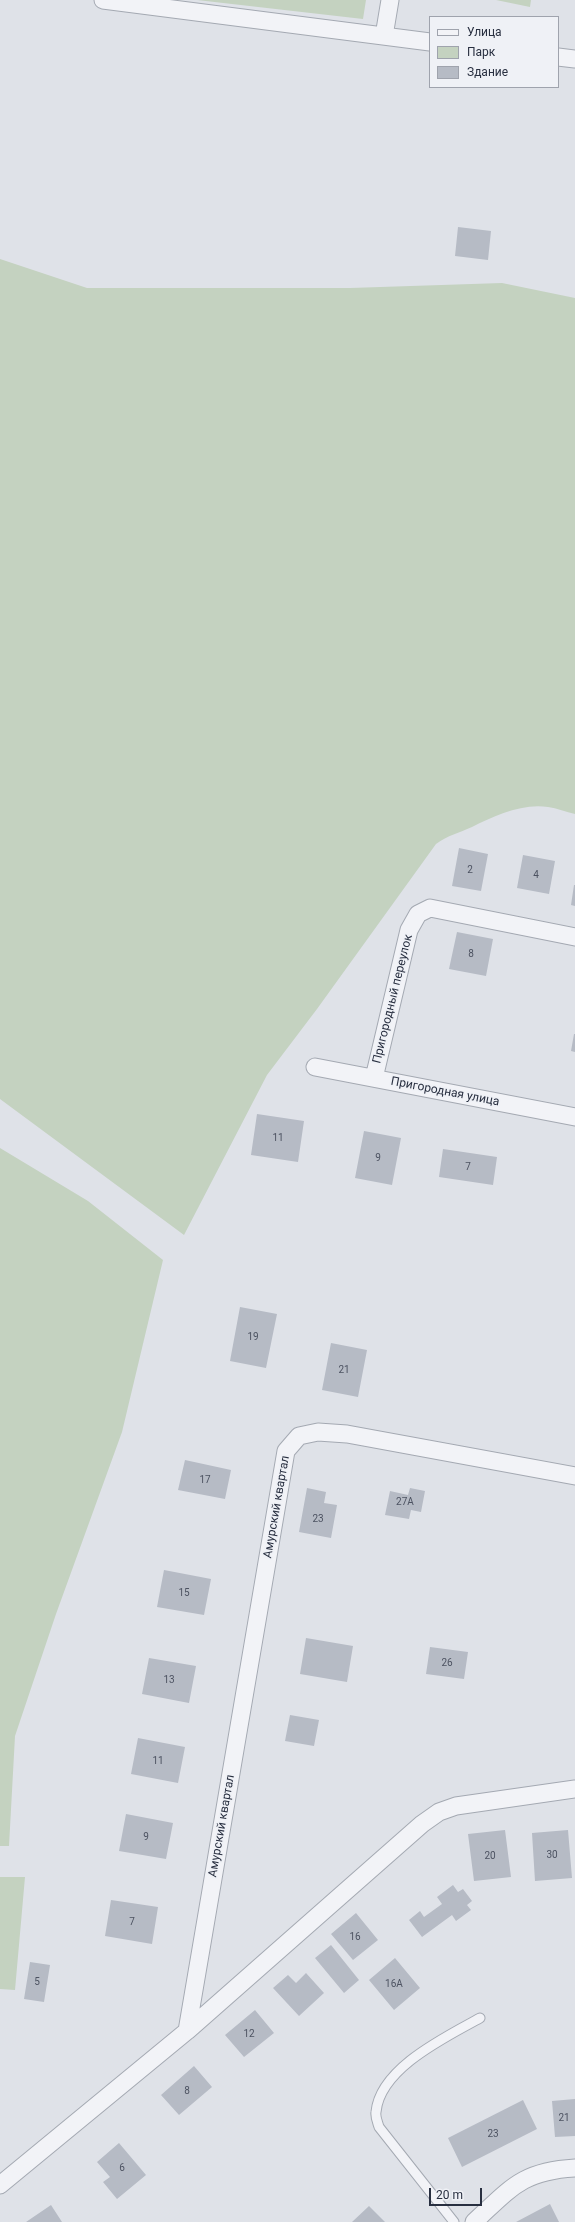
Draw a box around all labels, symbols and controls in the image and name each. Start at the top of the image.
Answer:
legend [429,16,559,88]
text: Улица [467,25,502,39]
text: Парк [467,45,495,59]
text: Здание [467,65,508,79]
house number: 2 [467,864,473,876]
house number: 4 [533,869,539,881]
street label: Пригородный переулок [370,933,416,1065]
house number: 8 [468,948,474,960]
street label: Пригородная улица [389,1074,501,1110]
house number: 11 [272,1132,284,1144]
house number: 9 [375,1152,381,1164]
house number: 7 [465,1161,471,1173]
house number: 19 [247,1331,259,1343]
house number: 21 [338,1364,350,1376]
street label: Амурский квартал [261,1455,293,1559]
house number: 17 [199,1474,211,1486]
house number: 27А [396,1496,414,1508]
house number: 23 [312,1513,324,1525]
house number: 15 [178,1587,190,1599]
house number: 26 [441,1657,453,1669]
house number: 13 [163,1674,175,1686]
house number: 11 [152,1755,164,1767]
street label: Амурский квартал [206,1774,238,1878]
house number: 9 [143,1831,149,1843]
house number: 30 [546,1849,558,1861]
house number: 20 [484,1850,496,1862]
house number: 7 [129,1916,135,1928]
house number: 16 [349,1931,361,1943]
house number: 5 [34,1976,40,1988]
house number: 16А [385,1978,403,1990]
house number: 12 [243,2028,255,2040]
house number: 8 [184,2085,190,2097]
house number: 21 [558,2112,570,2124]
house number: 23 [487,2128,499,2140]
house number: 6 [119,2162,125,2174]
scale bar [431,2180,484,2206]
text: 20 m [436,2188,463,2202]

